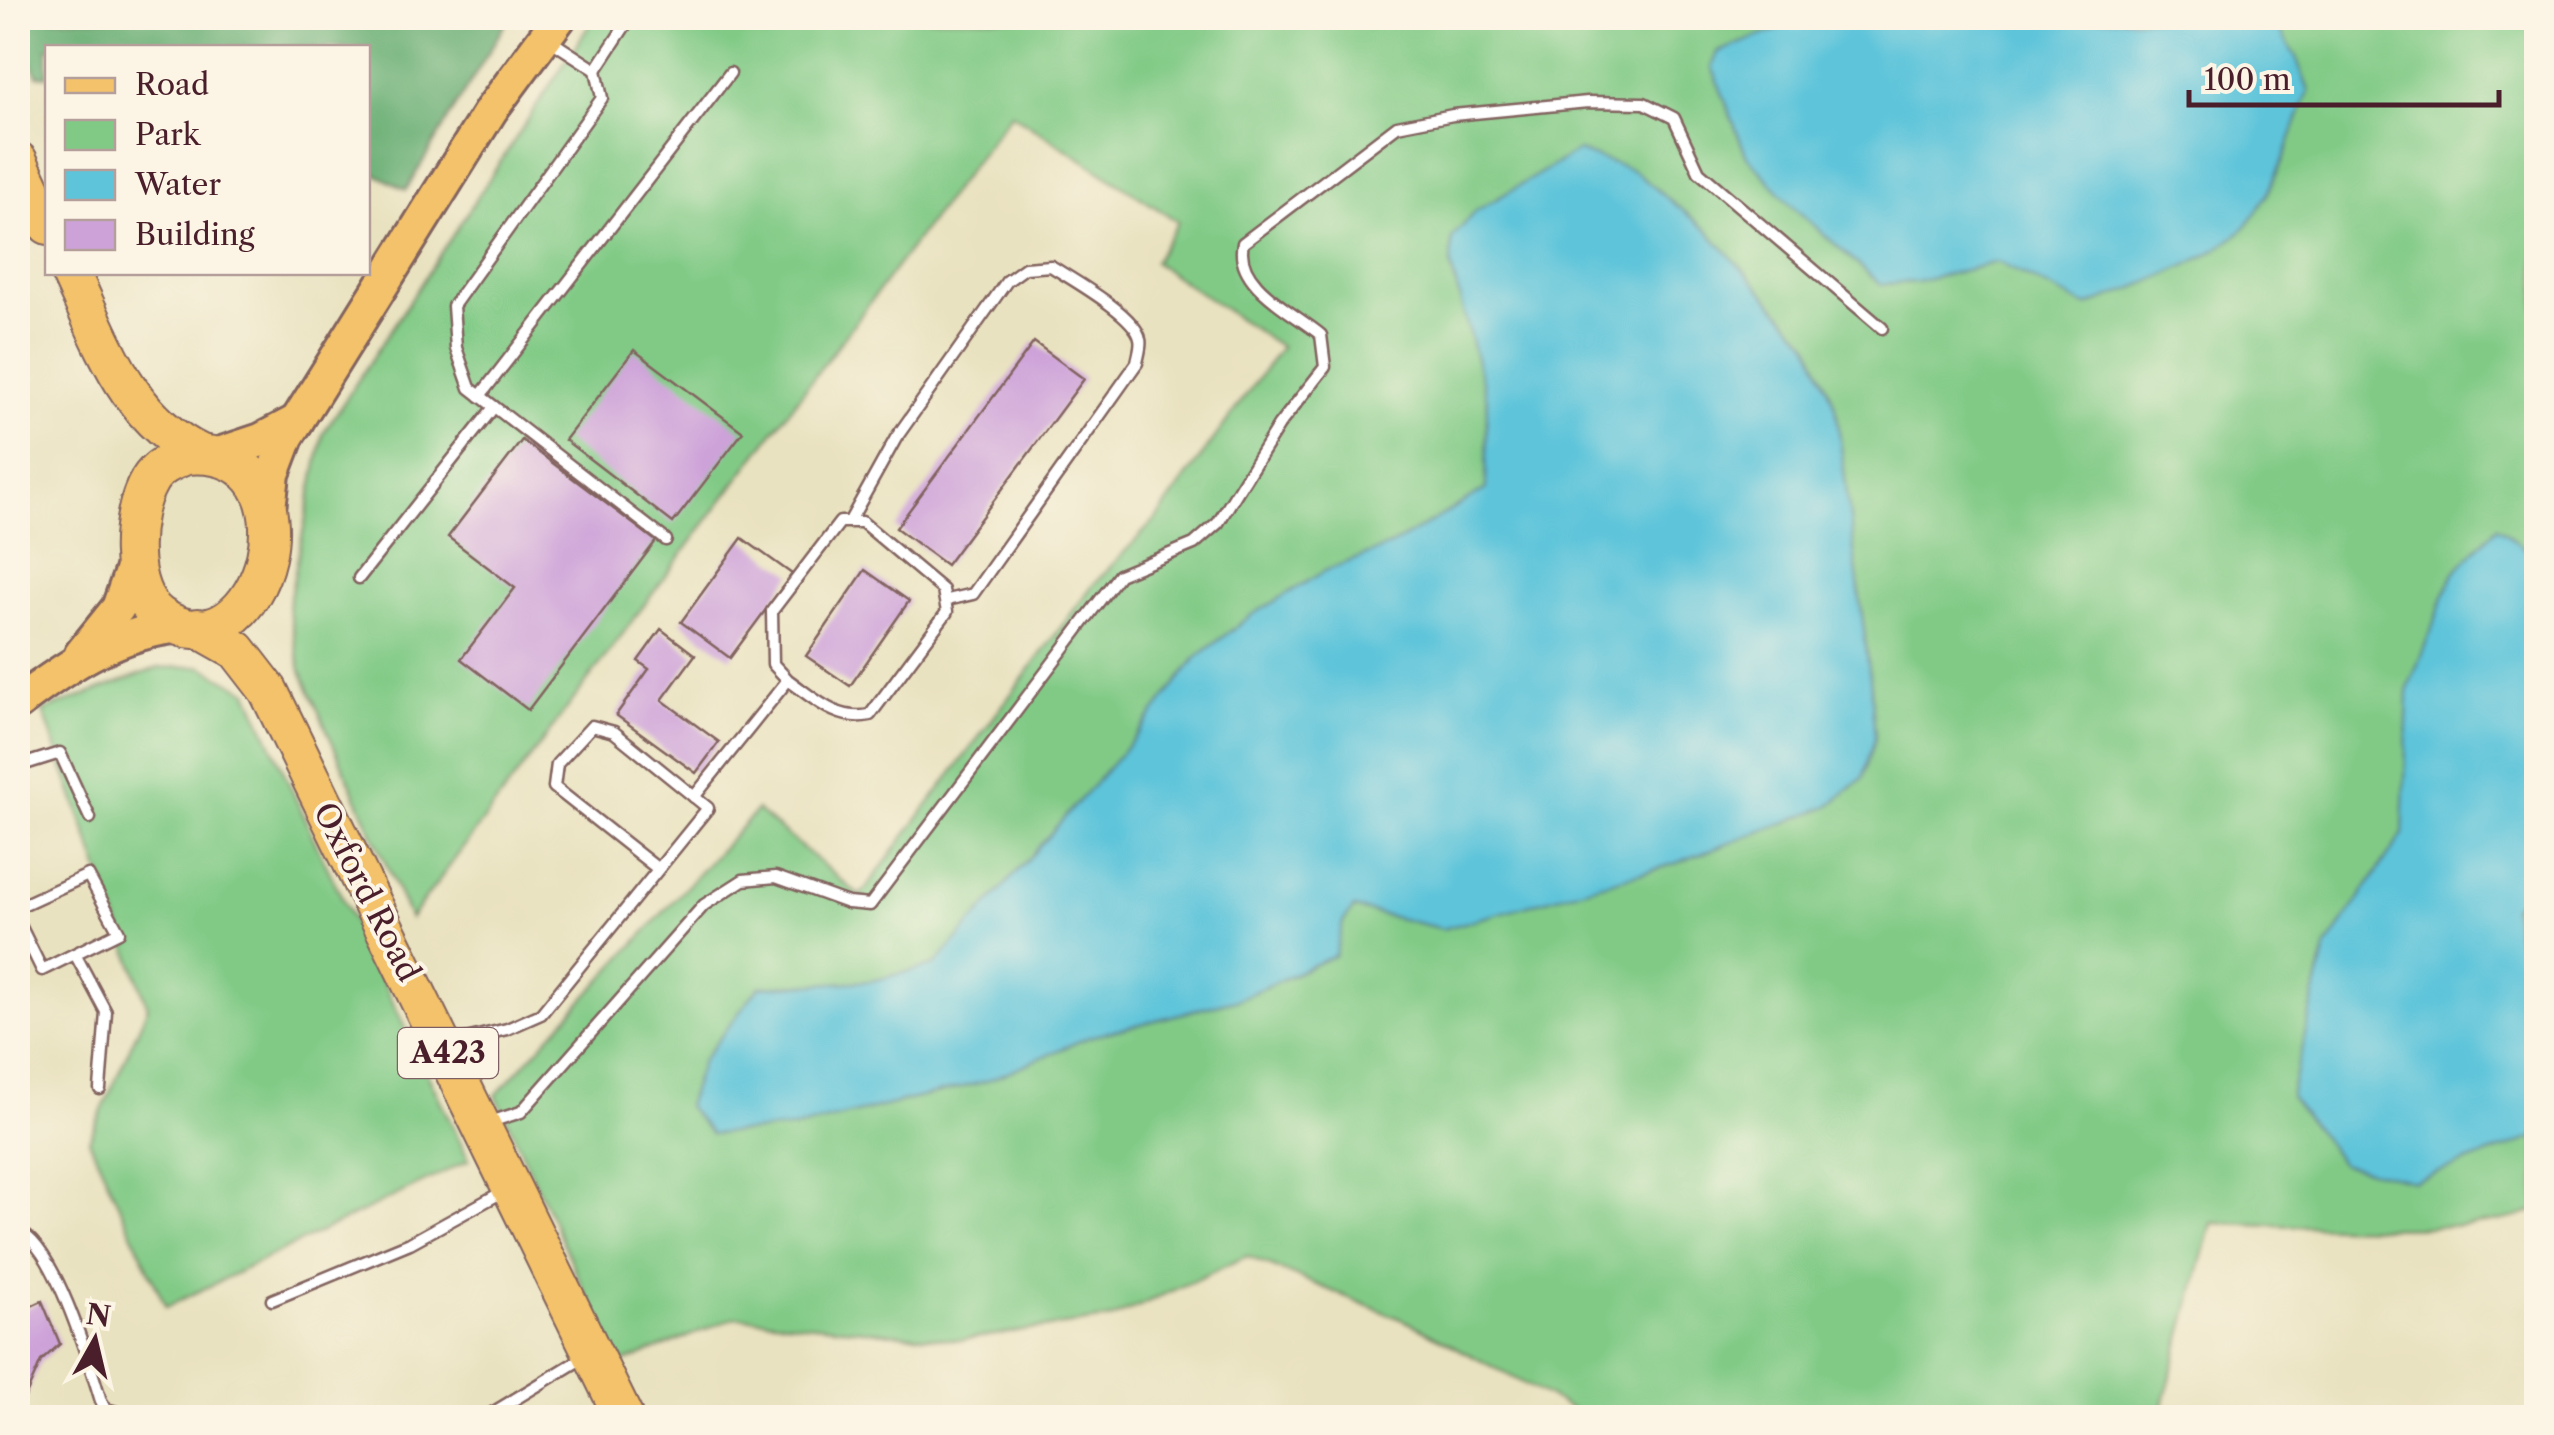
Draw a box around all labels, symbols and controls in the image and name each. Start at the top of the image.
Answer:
legend [45,45,370,275]
scale bar [2189,45,2499,107]
text: 100 m [2204,61,2291,98]
text: Road [135,66,209,103]
text: Park [135,116,202,153]
text: Water [134,166,221,203]
text: Building [135,216,255,253]
street label: Oxford Road [306,796,429,988]
road number: A423 [398,1028,498,1078]
north arrow [45,1290,145,1390]
text: N [84,1297,113,1334]

